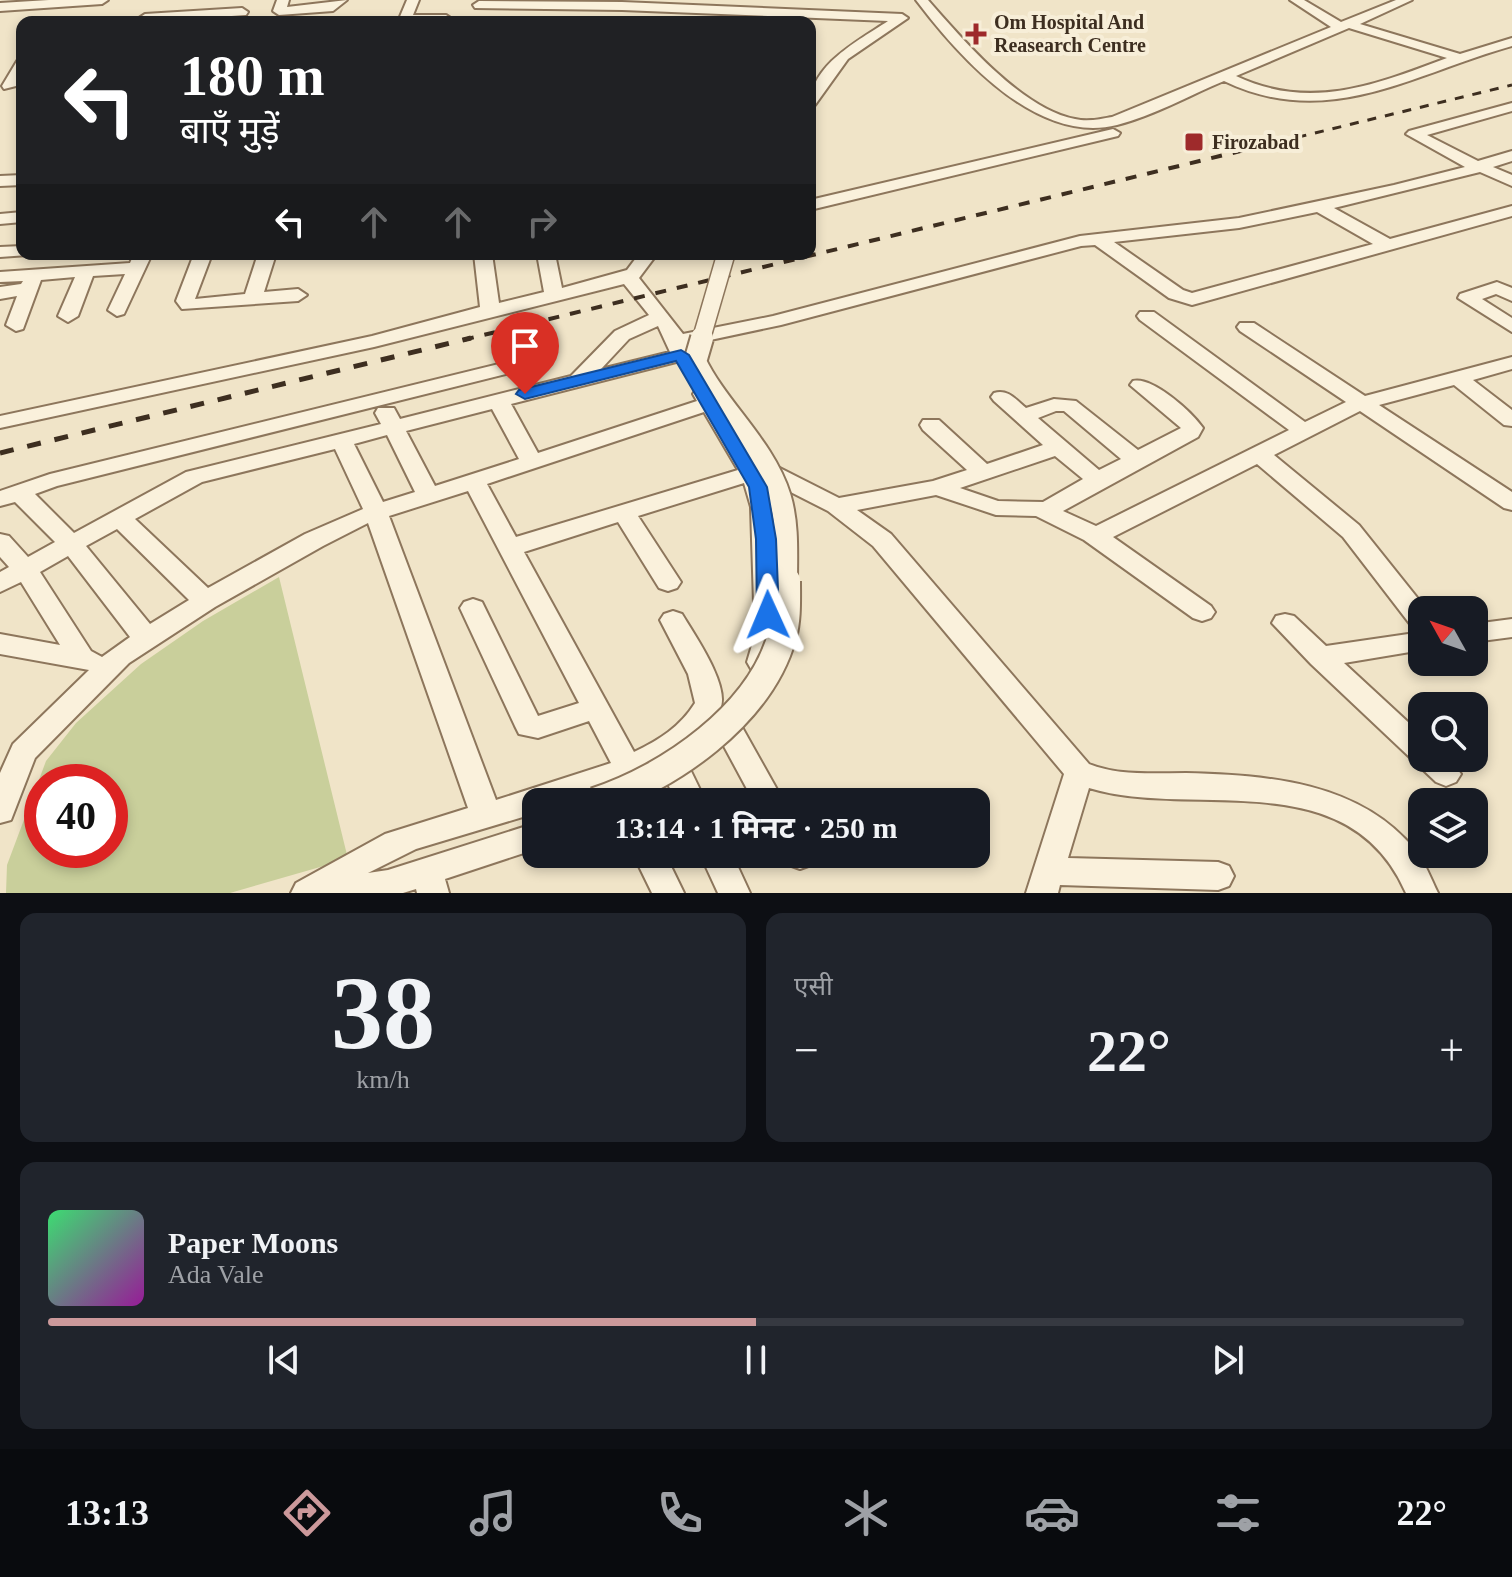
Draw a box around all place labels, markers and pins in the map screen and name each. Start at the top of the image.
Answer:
place label: Om Hospital And Reasearch Centre [994,11,1146,56]
marker: Om Hospital And Reasearch Centre [965,23,987,45]
marker: Firozabad [1183,131,1205,153]
place label: Firozabad [1212,131,1299,153]
pin [491,312,559,394]

